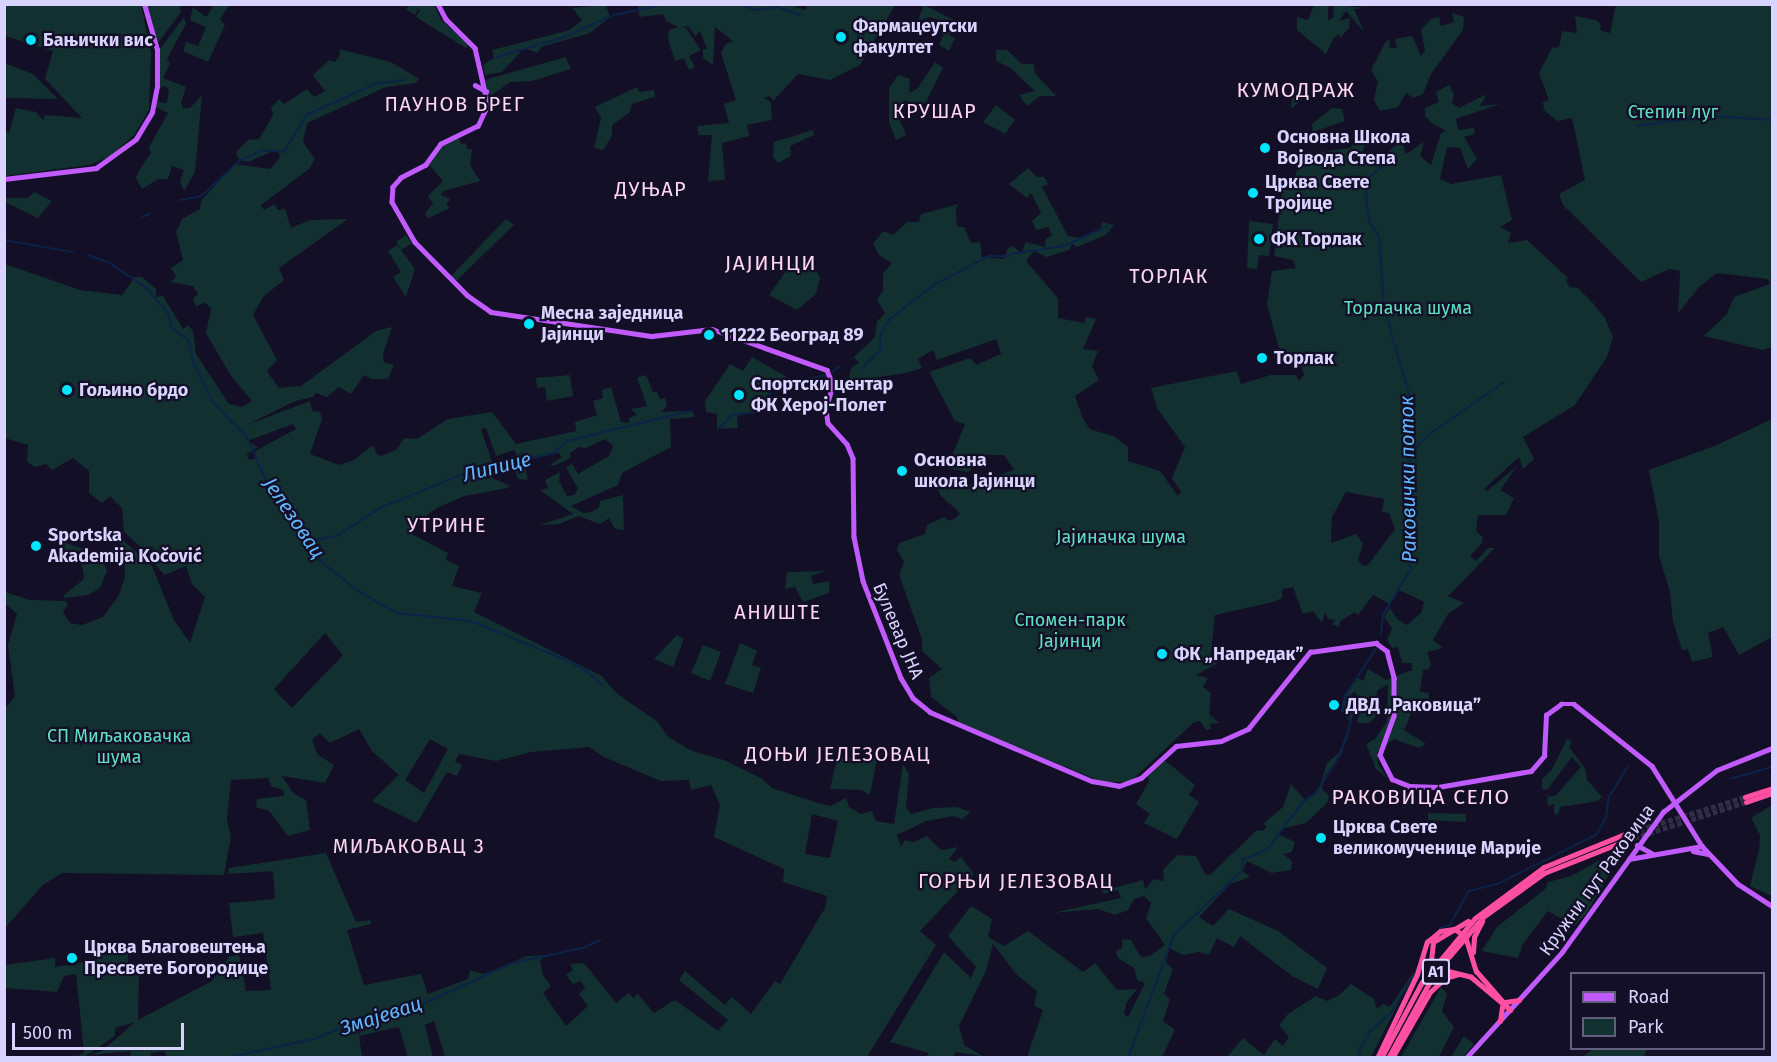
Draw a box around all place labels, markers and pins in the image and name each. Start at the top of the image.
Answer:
place label: Фармацеутски факултет [853,16,978,58]
place label: Бањички вис [43,29,153,51]
marker: Фармацеутски факултет [834,30,848,44]
marker: Бањички вис [24,33,38,47]
place label: Основна Школа Војвода Степа [1277,127,1410,170]
marker: Основна Школа Војвода Степа [1258,141,1272,155]
place label: Црква Свете Тројице [1265,172,1369,214]
marker: Црква Свете Тројице [1246,186,1260,200]
place label: ФК Торлак [1271,228,1362,250]
marker: ФК Торлак [1252,232,1266,246]
place label: Месна заједница Јајинци [541,303,683,346]
marker: Месна заједница Јајинци [522,317,536,331]
place label: 11222 Београд 89 [721,324,863,346]
marker: 11222 Београд 89 [702,328,716,342]
place label: Торлак [1274,347,1334,369]
marker: Торлак [1255,351,1269,365]
place label: Спортски центар ФК Херој-Полет [751,374,893,416]
place label: Гољино брдо [79,379,188,401]
marker: Гољино брдо [60,383,74,397]
marker: Спортски центар ФК Херој-Полет [732,388,746,402]
place label: Основна школа Јајинци [914,450,1035,492]
marker: Основна школа Јајинци [895,464,909,478]
place label: Sportska Akademija Kočović [48,525,202,568]
marker: Sportska Akademija Kočović [29,539,43,553]
place label: ФК „Напредак” [1174,643,1304,665]
marker: ФК „Напредак” [1155,647,1169,661]
place label: ДВД „Раковица” [1346,694,1481,716]
marker: ДВД „Раковица” [1327,698,1341,712]
place label: Црква Свете великомученице Марије [1333,817,1541,860]
marker: Црква Свете великомученице Марије [1314,831,1328,845]
place label: Црква Благовештења Пресвете Богородице [84,937,268,980]
marker: Црква Благовештења Пресвете Богородице [65,951,79,965]

